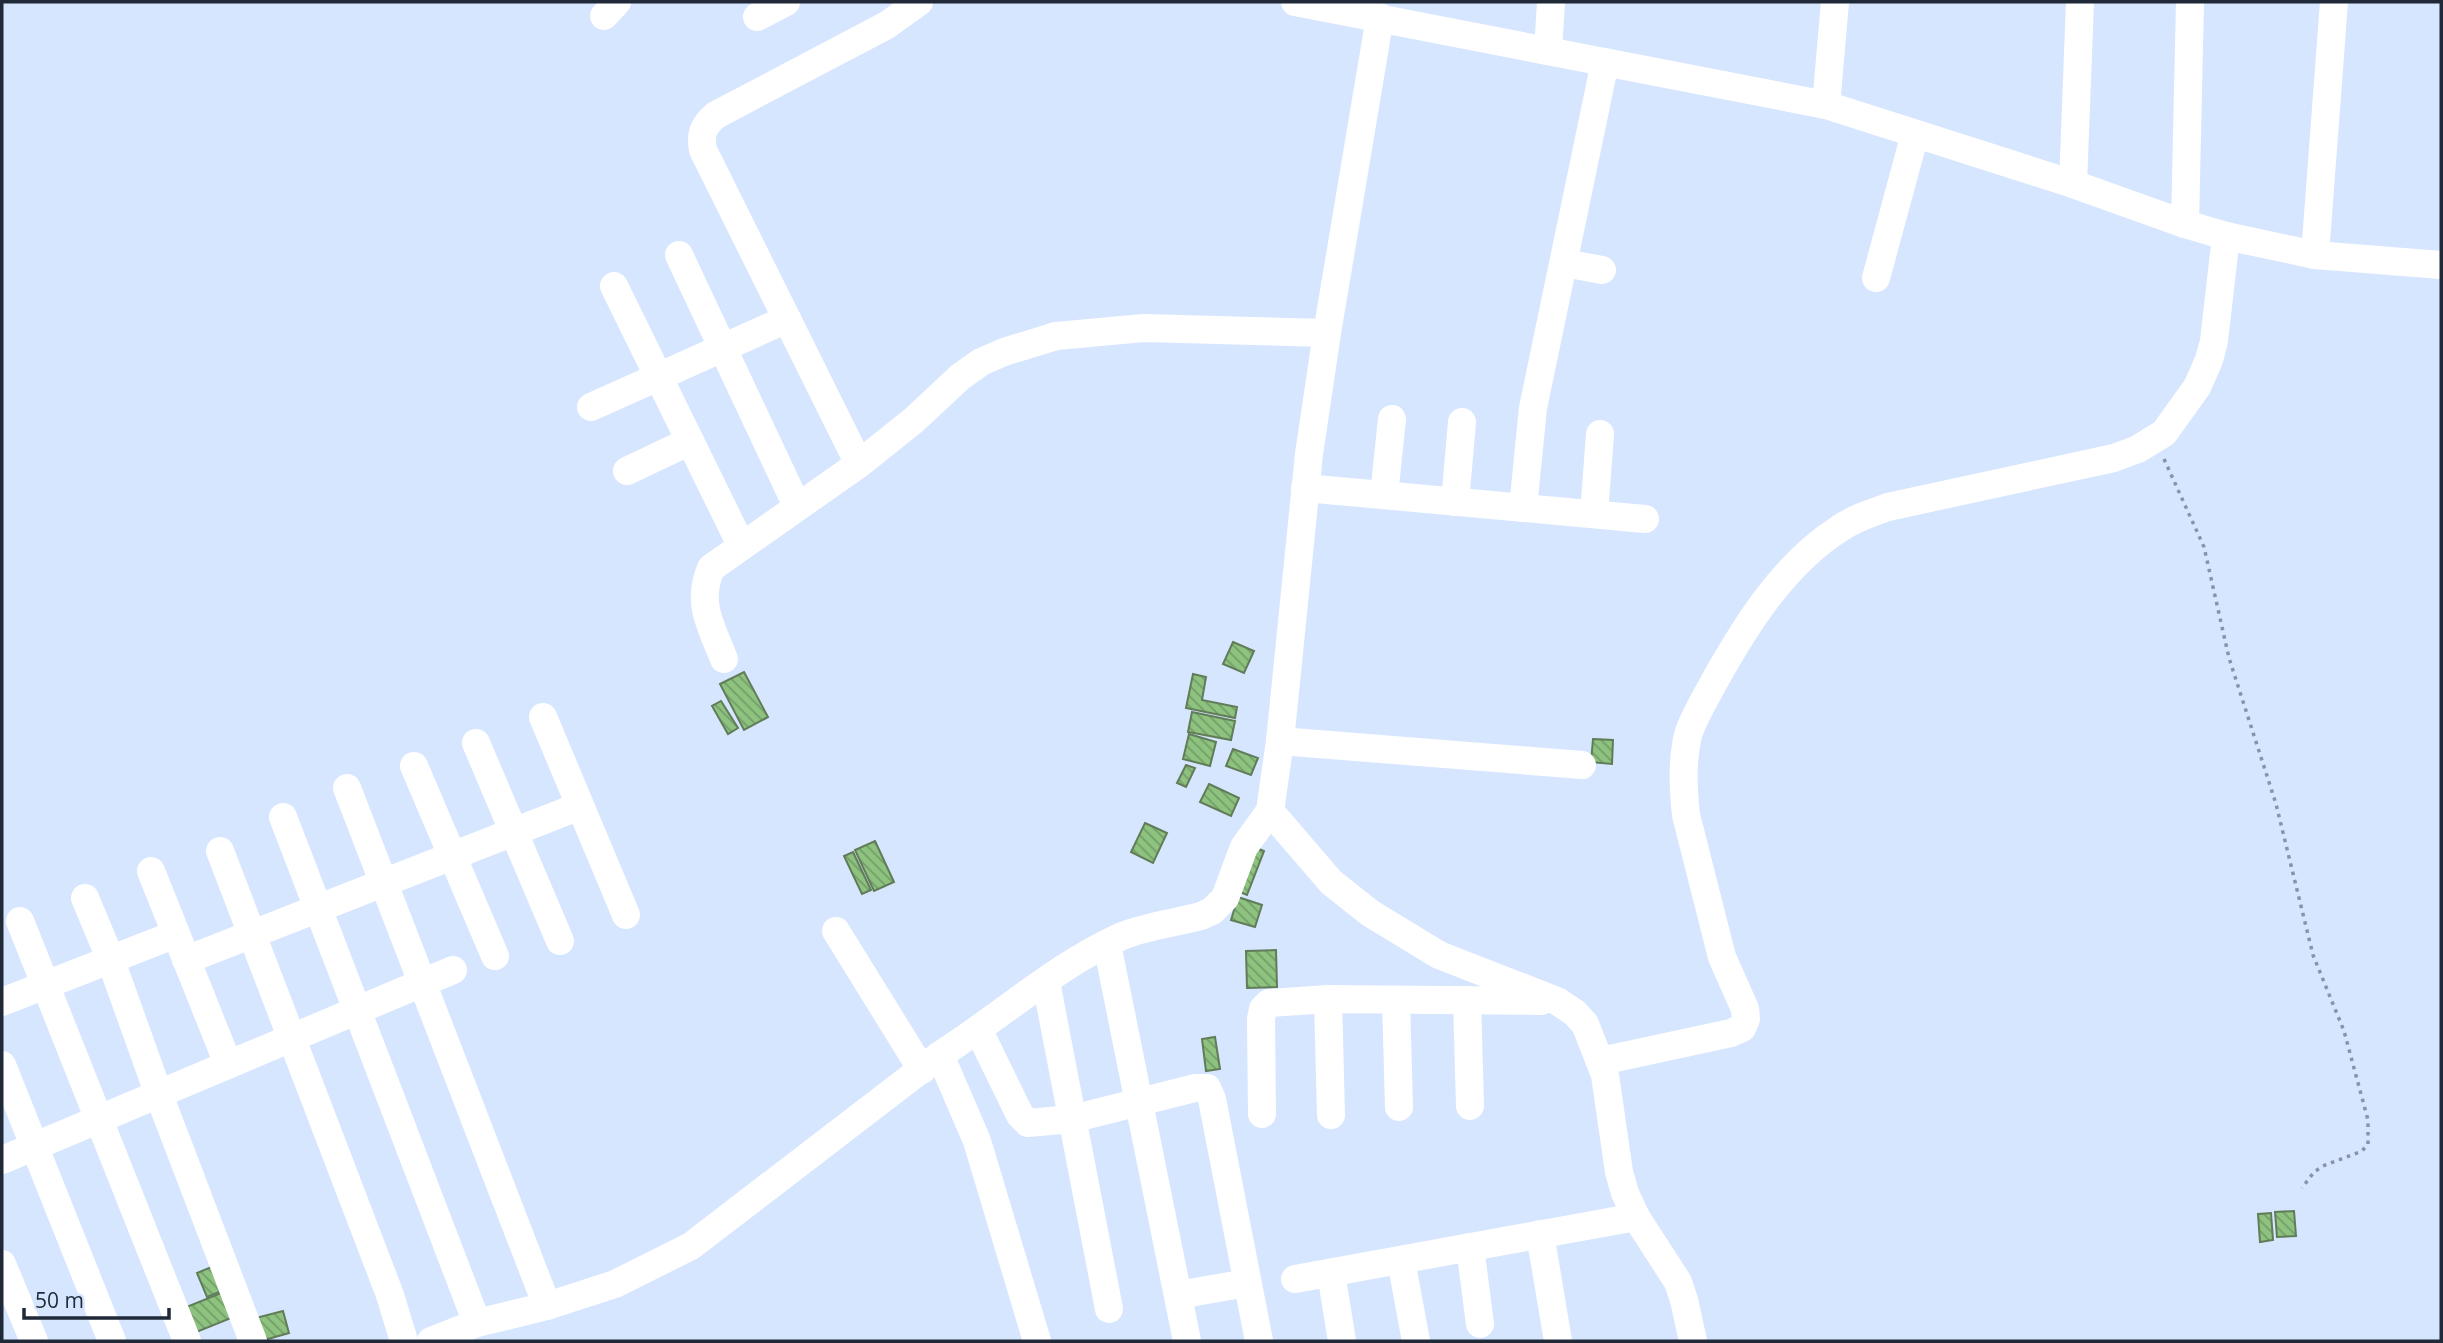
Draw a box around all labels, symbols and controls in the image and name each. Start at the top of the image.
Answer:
scale bar [24,1276,170,1320]
text: 50 m [35,1286,84,1314]

